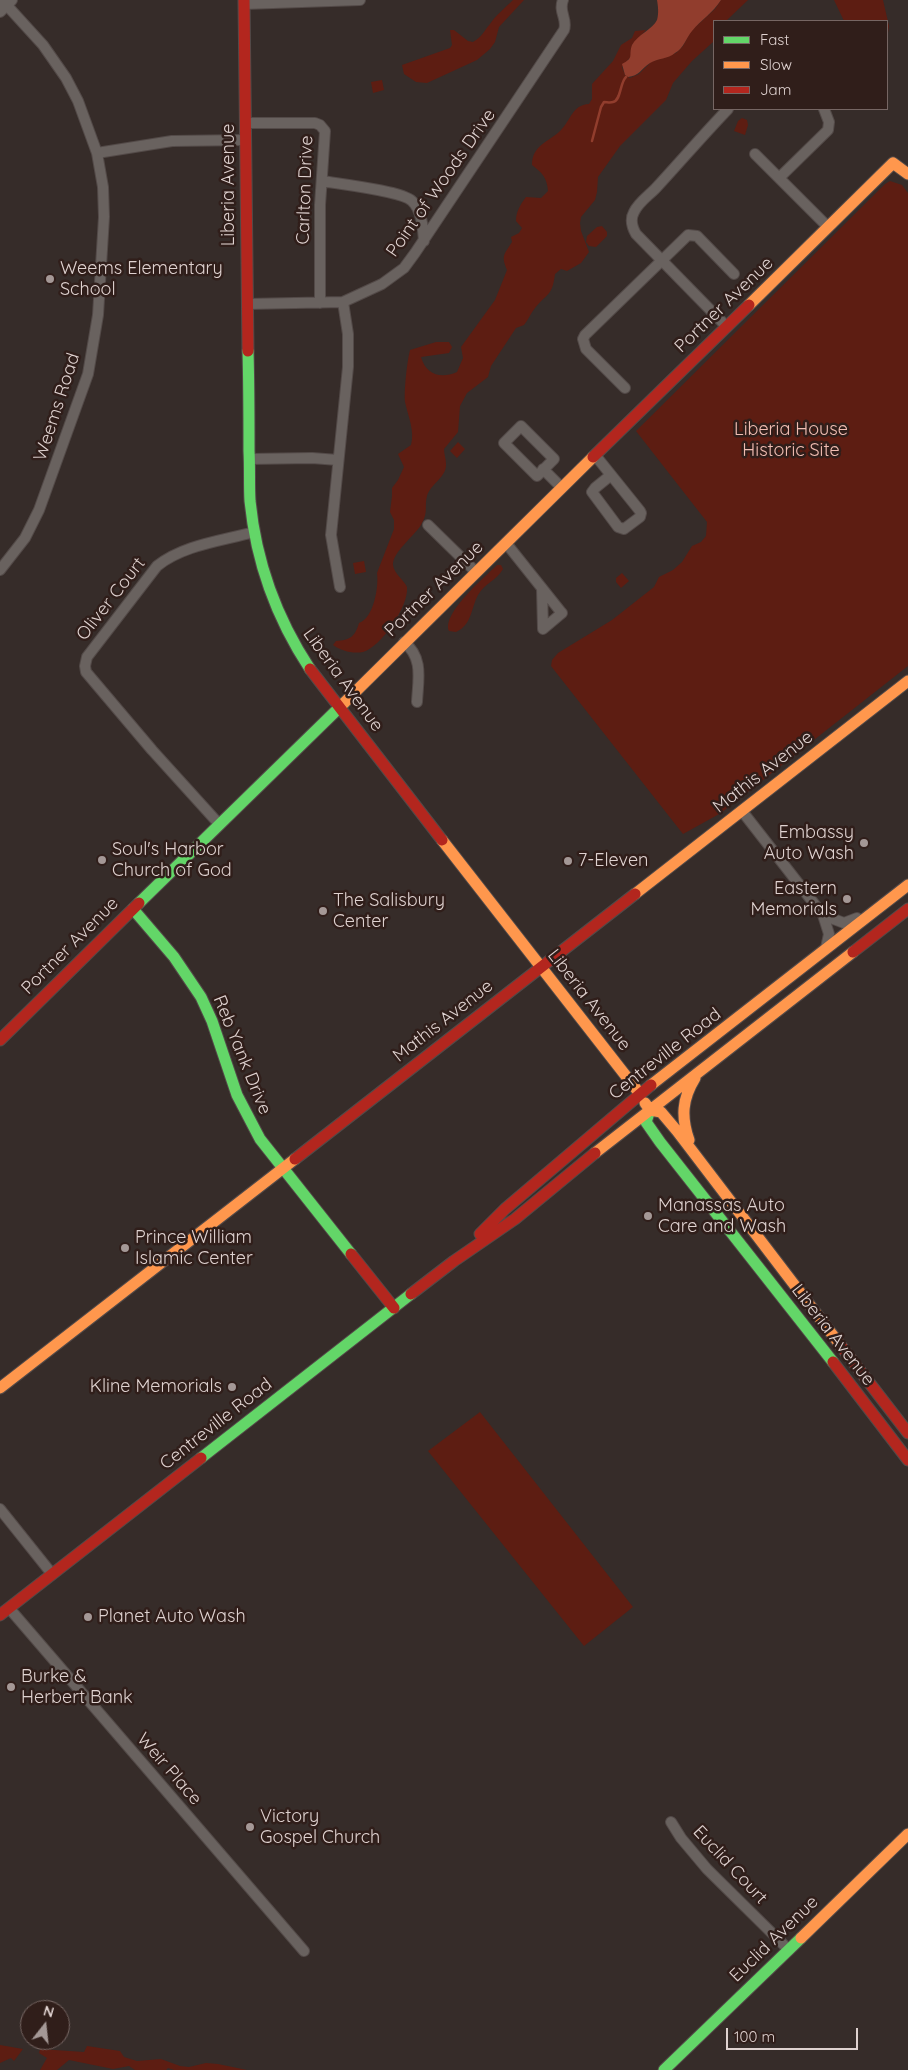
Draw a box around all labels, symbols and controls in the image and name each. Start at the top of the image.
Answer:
legend [713,20,888,110]
text: Fast [760,30,789,49]
text: Slow [760,55,792,74]
text: Jam [760,80,791,99]
street label: Point of Woods Drive [382,105,500,261]
street label: Liberia Avenue [218,124,240,246]
street label: Carlton Drive [292,135,318,245]
street label: Portner Avenue [670,253,778,357]
place label: Weems Elementary School [60,258,223,300]
marker: Weems Elementary School [44,273,56,285]
street label: Weems Road [29,350,85,464]
park label: Liberia House Historic Site [734,419,848,462]
street label: Portner Avenue [380,537,488,641]
street label: Oliver Court [72,553,150,645]
street label: Liberia Avenue [298,624,388,736]
street label: Mathis Avenue [709,726,817,818]
place label: Embassy Auto Wash [764,822,854,864]
marker: Embassy Auto Wash [858,837,870,849]
place label: Soul's Harbor Church of God [112,839,232,882]
place label: 7-Eleven [578,850,649,872]
marker: Soul's Harbor Church of God [96,854,108,866]
marker: 7-Eleven [562,855,574,867]
place label: Eastern Memorials [750,878,837,921]
place label: The Salisbury Center [333,890,445,932]
street label: Portner Avenue [17,893,123,999]
marker: Eastern Memorials [841,893,853,905]
marker: The Salisbury Center [317,905,329,917]
street label: Liberia Avenue [543,945,635,1055]
street label: Mathis Avenue [389,975,497,1067]
street label: Reb Yank Drive [208,992,276,1118]
street label: Centreville Road [605,1004,725,1104]
place label: Manassas Auto Care and Wash [658,1195,786,1238]
marker: Manassas Auto Care and Wash [642,1210,654,1222]
place label: Prince William Islamic Center [135,1227,253,1270]
marker: Prince William Islamic Center [119,1242,131,1254]
street label: Liberia Avenue [787,1280,879,1390]
street label: Centreville Road [156,1374,276,1474]
place label: Kline Memorials [90,1376,222,1398]
marker: Kline Memorials [226,1381,238,1393]
place label: Planet Auto Wash [98,1606,246,1628]
marker: Planet Auto Wash [82,1611,94,1623]
place label: Burke & Herbert Bank [21,1666,133,1708]
marker: Burke & Herbert Bank [5,1681,17,1693]
street label: Weir Place [132,1729,206,1809]
place label: Victory Gospel Church [260,1806,380,1848]
marker: Victory Gospel Church [244,1821,256,1833]
street label: Euclid Court [688,1821,772,1909]
street label: Euclid Avenue [725,1891,823,1987]
north arrow [20,2000,70,2050]
text: N [41,2001,56,2022]
scale bar [728,2018,860,2050]
text: 100 m [734,2027,775,2046]

